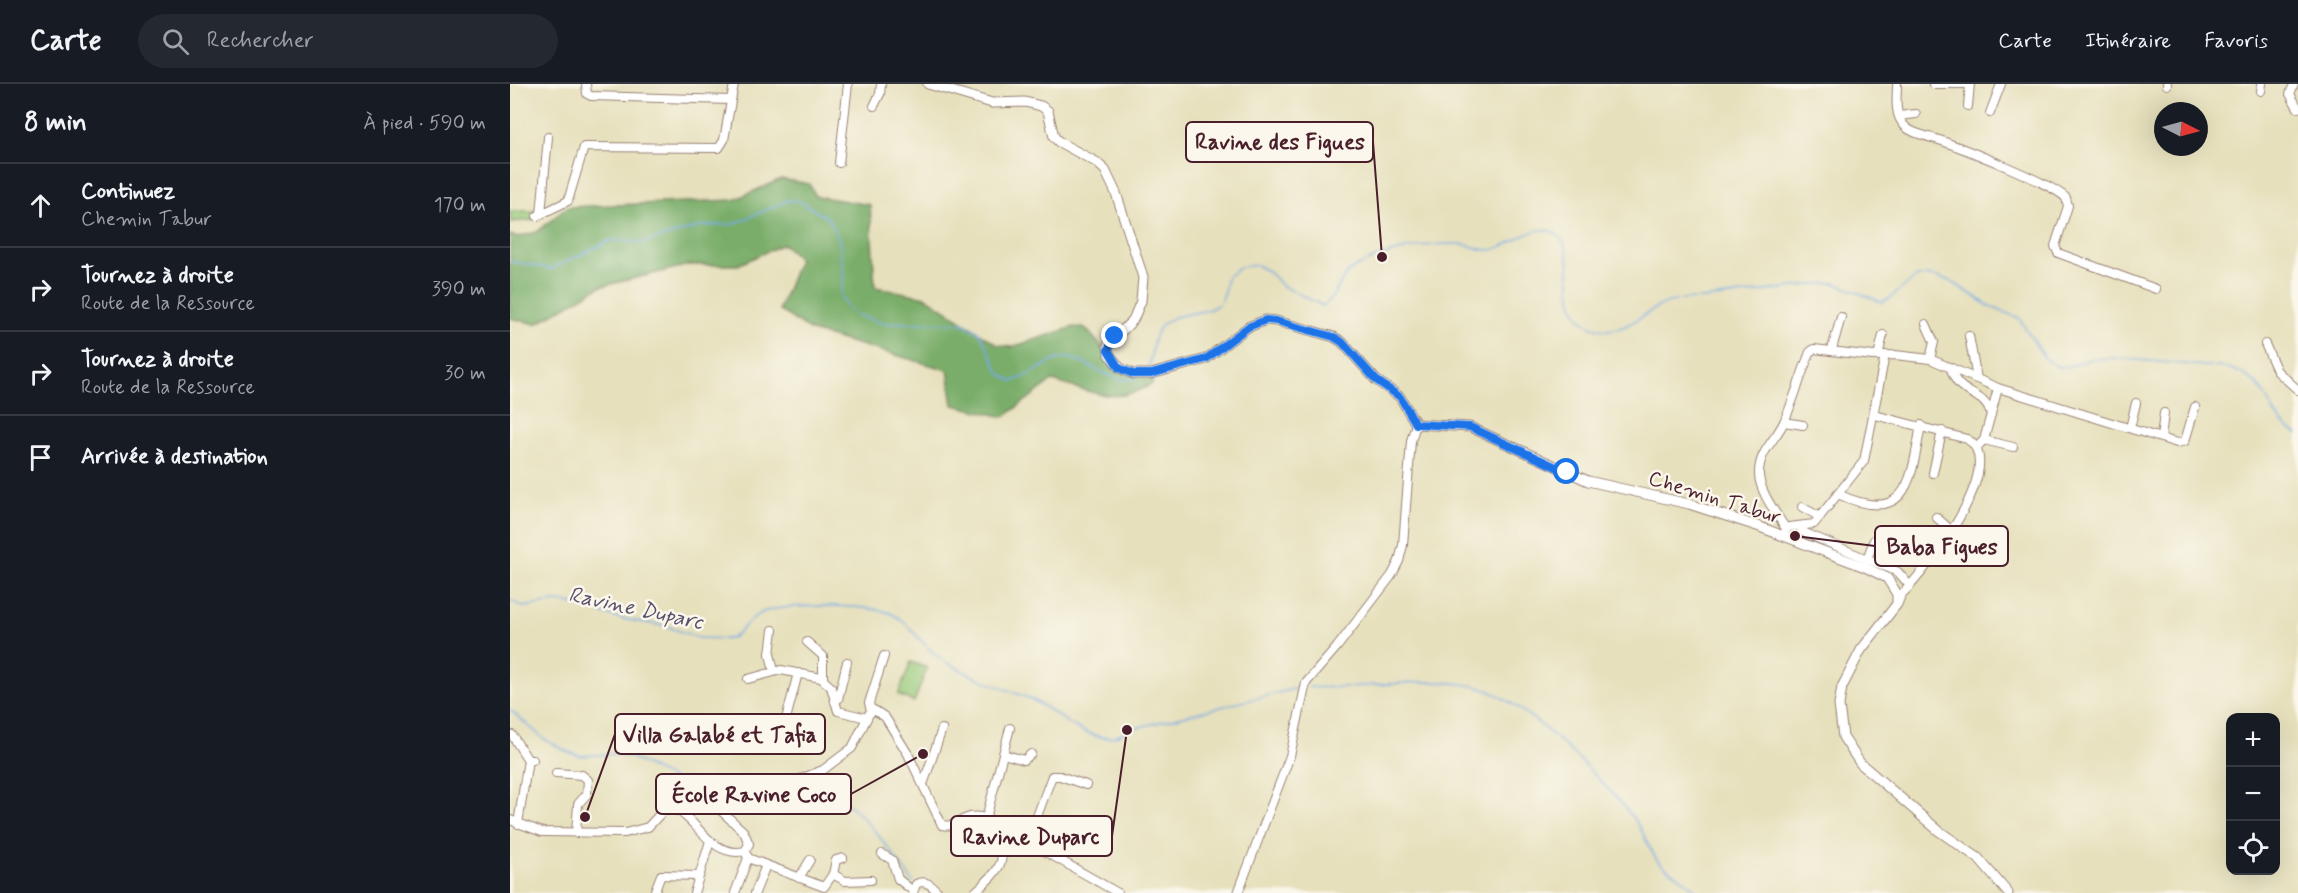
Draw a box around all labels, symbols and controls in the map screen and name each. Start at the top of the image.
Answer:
search box [138,14,558,68]
text: Carte [30,23,102,60]
icon: search [159,25,192,58]
text: Rechercher [207,27,314,55]
text: Carte [1998,27,2052,55]
text: Itinéraire [2085,27,2171,55]
text: Favoris [2204,27,2268,55]
north arrow [2154,102,2208,156]
text: 8 min [24,106,87,140]
text: À pied · 590 m [363,110,486,137]
callout: Ravine des Figues [1186,122,1373,162]
text: Ravine des Figues [1195,129,1365,158]
text: Continuez [81,178,175,206]
icon: ahead [24,189,57,222]
text: 170 m [434,192,486,219]
text: Chemin Tabur [81,206,212,233]
text: Tournez à droite [81,262,234,290]
icon: right [24,273,57,306]
text: 390 m [432,276,486,303]
text: Route de la Ressource [81,290,255,317]
route end [1101,322,1127,348]
text: Tournez à droite [81,346,234,374]
icon: right [24,357,57,390]
text: 30 m [444,360,486,387]
text: Route de la Ressource [81,374,255,401]
icon: arrive [24,441,57,474]
text: Arrivée à destination [81,443,268,471]
route start [1553,458,1579,484]
street label: Chemin Tabur [1645,464,1785,531]
callout: Baba Figues [1875,526,2008,566]
text: Baba Figues [1886,534,1998,563]
water label: Ravine Duparc [566,581,706,637]
map controls [2226,713,2280,875]
button: + [2226,713,2280,767]
callout: Villa Galabé et Tafia [615,714,825,754]
text: Villa Galabé et Tafia [623,722,817,750]
button: − [2226,767,2280,821]
callout: École Ravine Coco [656,774,851,814]
text: École Ravine Coco [672,780,836,810]
callout: Ravine Duparc [951,816,1112,856]
button: locate [2226,821,2280,875]
text: Ravine Duparc [963,824,1099,852]

